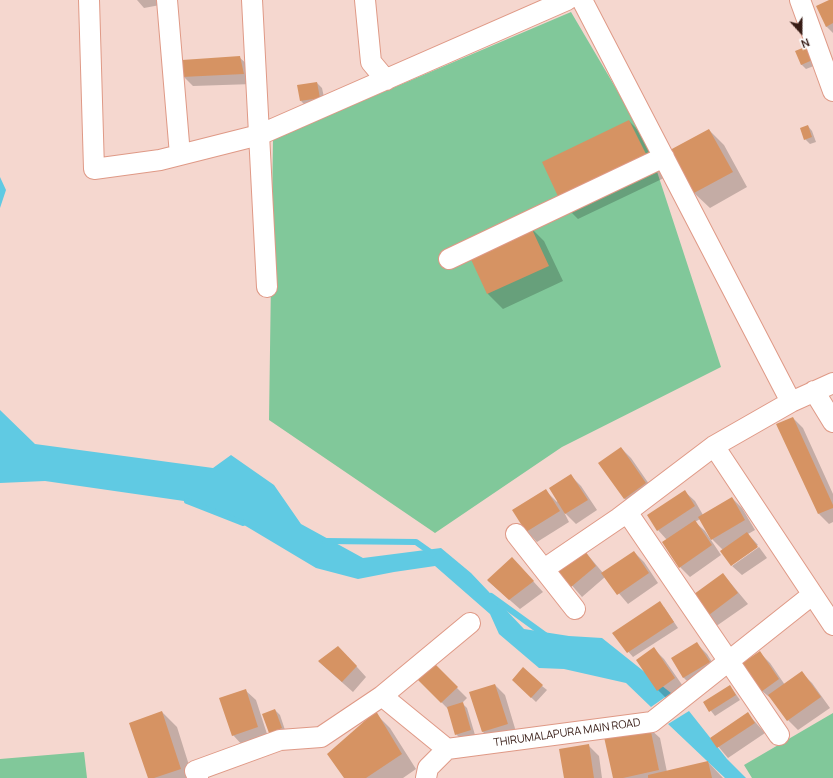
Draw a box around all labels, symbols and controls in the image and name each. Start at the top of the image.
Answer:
north arrow [781,12,821,52]
text: N [799,35,812,52]
street label: THIRUMALAPURA MAIN ROAD [493,716,641,750]

